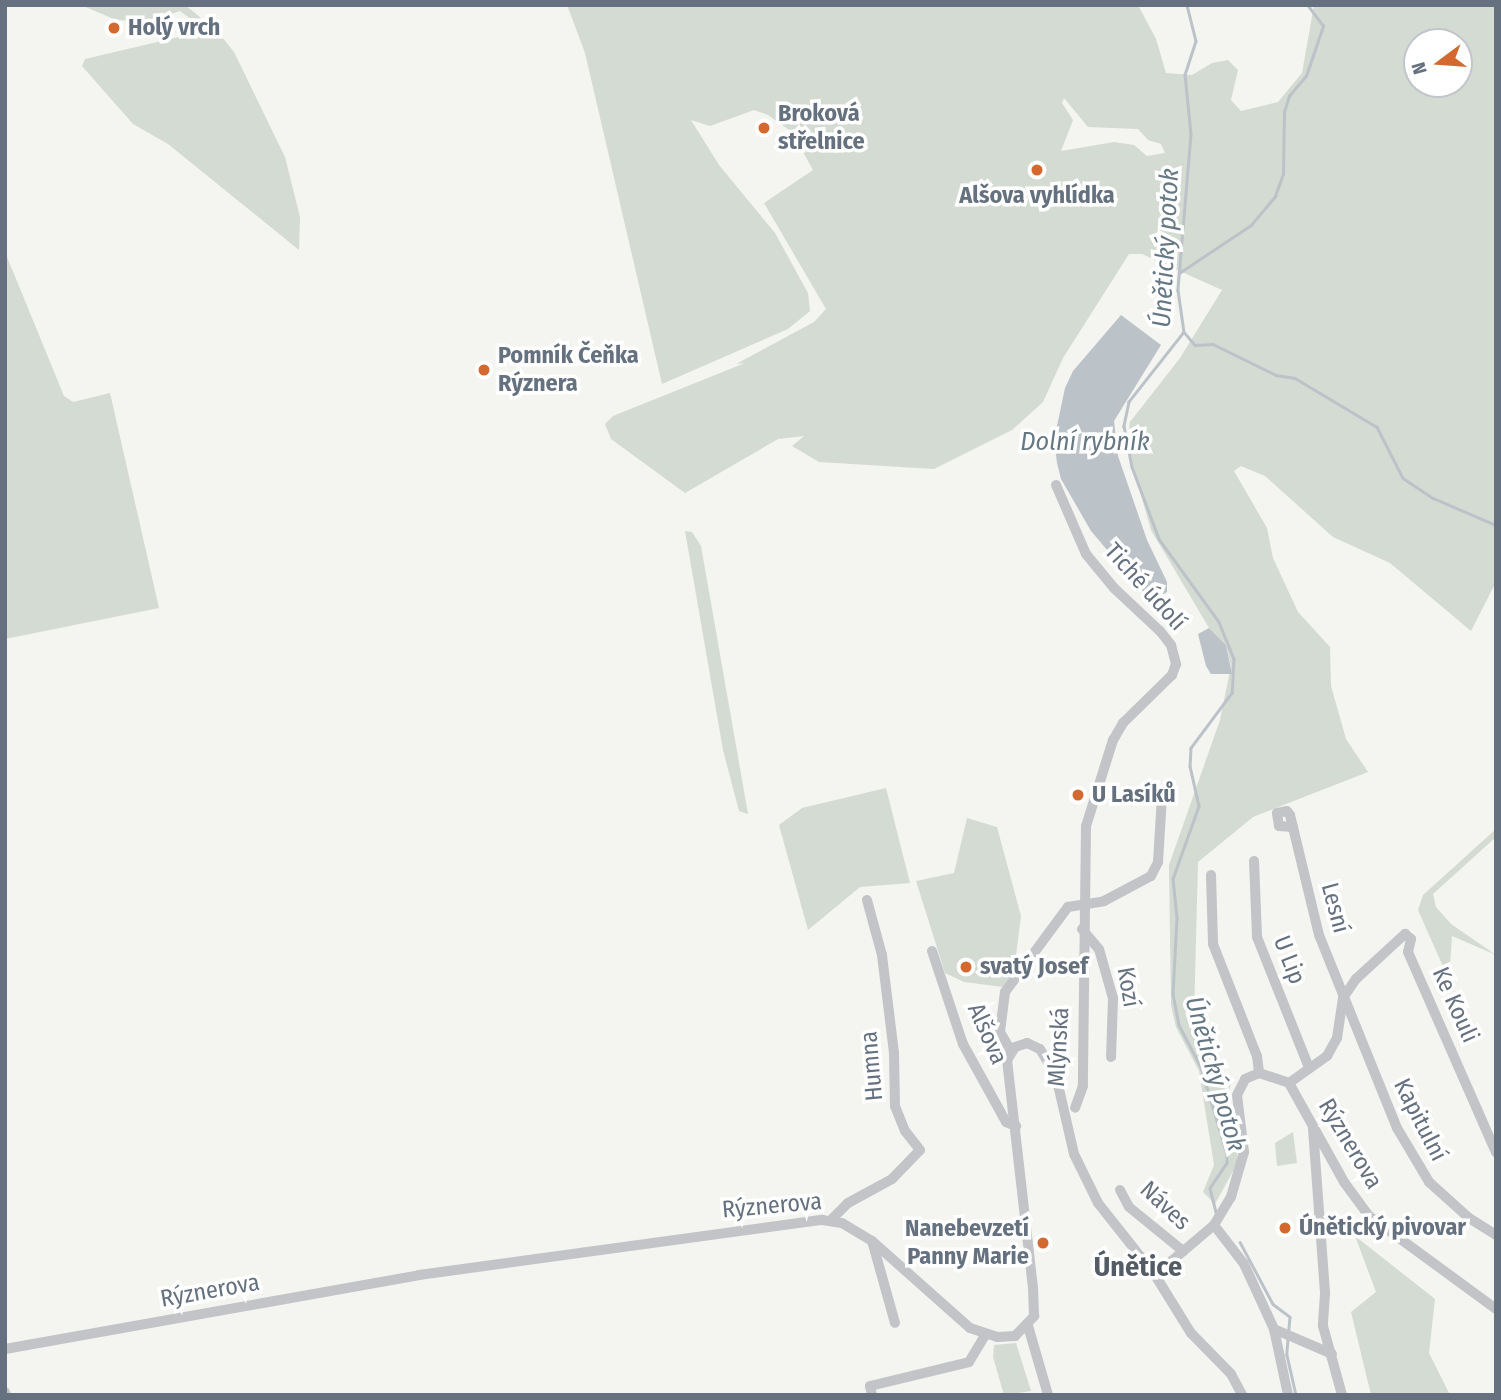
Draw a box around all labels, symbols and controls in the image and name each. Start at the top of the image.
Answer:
place label: Holý vrch [128,14,220,42]
marker: Holý vrch [106,20,122,36]
north arrow [1403,28,1473,98]
text: N [1407,60,1432,77]
place label: Broková střelnice [778,100,865,156]
marker: Broková střelnice [756,120,772,136]
marker: Alšova vyhlídka [1029,162,1045,178]
water label: Únětický potok [1146,168,1186,328]
place label: Alšova vyhlídka [959,182,1115,210]
place label: Pomník Čeňka Rýznera [498,342,639,398]
marker: Pomník Čeňka Rýznera [476,362,492,378]
water label: Dolní rybník [1020,426,1150,458]
street label: Tiché údolí [1098,537,1192,637]
place label: U Lasíků [1092,781,1176,809]
marker: U Lasíků [1070,787,1086,803]
street label: Lesní [1315,880,1355,936]
street label: U Lip [1267,932,1311,988]
place label: svatý Josef [980,953,1088,981]
marker: svatý Josef [958,959,974,975]
street label: Ke Kouli [1426,963,1484,1047]
street label: Kozí [1110,965,1146,1009]
water label: Únětický potok [1178,993,1252,1155]
street label: Alšova [961,999,1013,1069]
street label: Mlýnská [1043,1007,1075,1087]
street label: Humna [855,1030,889,1102]
street label: Kapitulní [1387,1074,1453,1166]
street label: Rýznerova [1312,1094,1388,1194]
street label: Náves [1134,1175,1196,1237]
street label: Rýznerova [721,1187,823,1225]
place label: Únětický pivovar [1299,1214,1466,1242]
place label: Nanebevzetí Panny Marie [905,1215,1029,1271]
marker: Únětický pivovar [1277,1220,1293,1236]
marker: Nanebevzetí Panny Marie [1035,1235,1051,1251]
district label: Únětice [1094,1250,1182,1284]
street label: Rýznerova [158,1268,262,1314]

